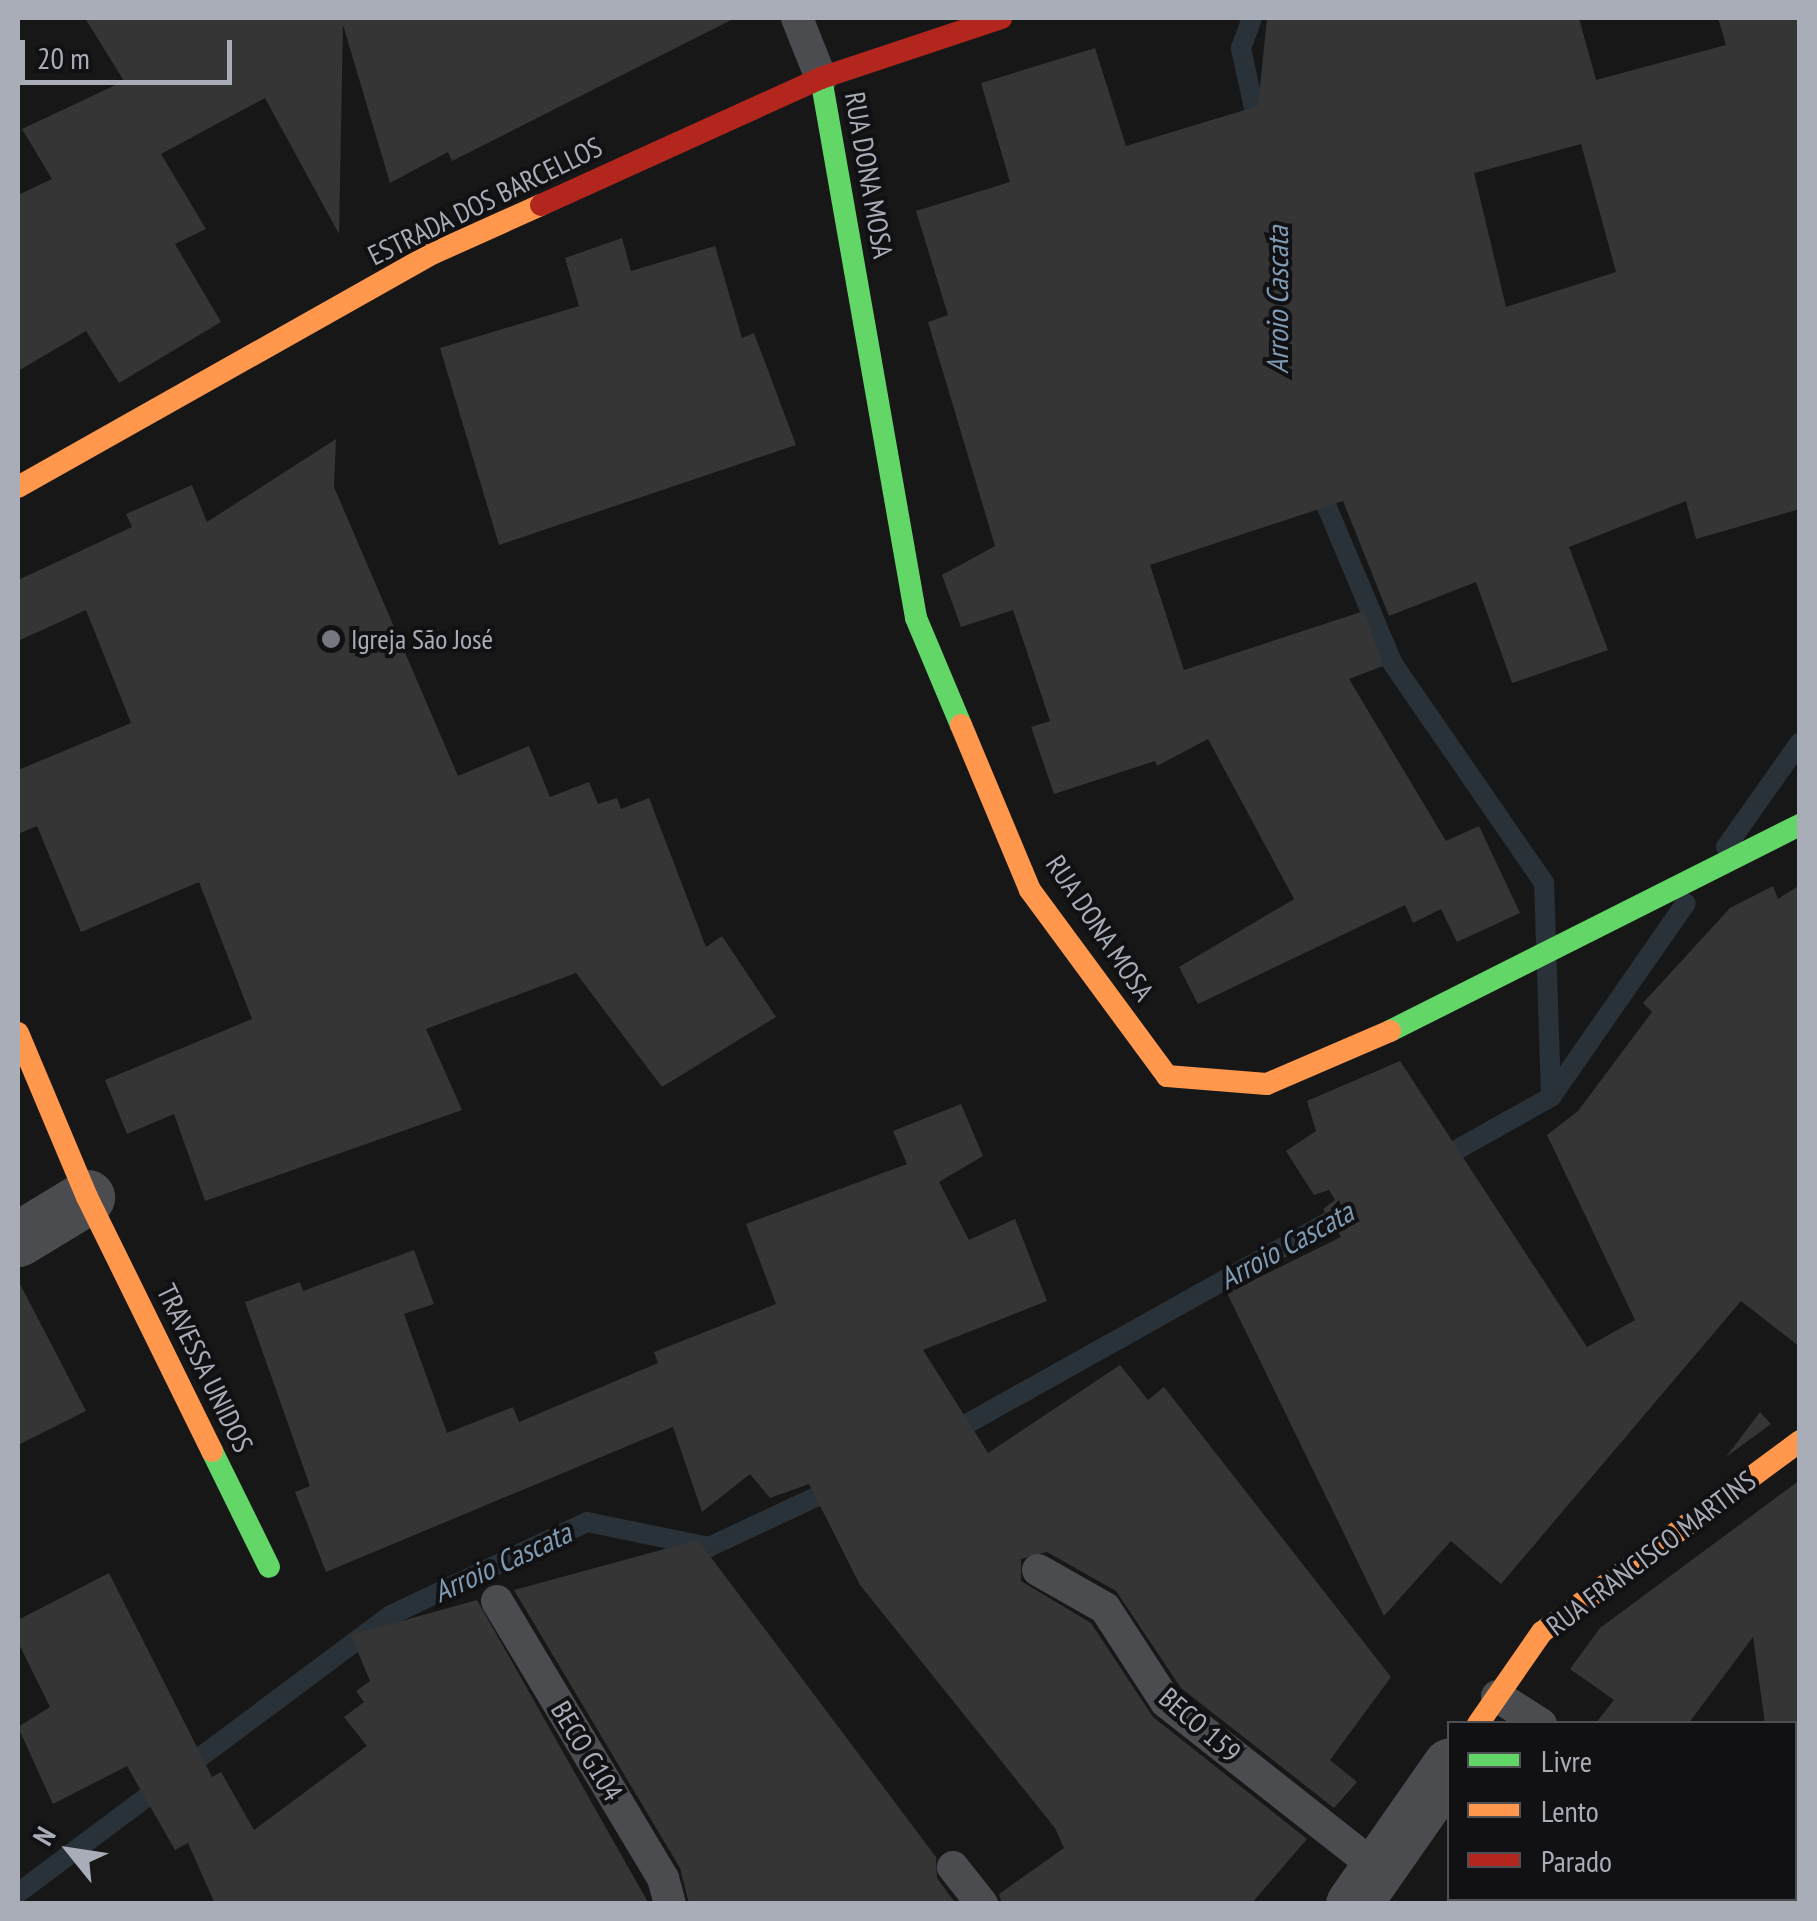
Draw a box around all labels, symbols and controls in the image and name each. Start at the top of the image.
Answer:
scale bar [25,20,238,82]
text: 20 m [37,38,90,77]
street label: RUA DONA MOSA [838,88,900,262]
street label: ESTRADA DOS BARCELLOS [362,130,608,272]
water label: Arroio Cascata [1259,226,1295,374]
place label: Igreja São José [351,622,493,656]
marker: Igreja São José [320,628,342,650]
street label: RUA DONA MOSA [1039,848,1161,1008]
water label: Arroio Cascata [1213,1193,1359,1297]
street label: TRAVESSA UNIDOS [150,1278,260,1458]
street label: RUA FRANCISCO MARTINS [1539,1463,1763,1643]
water label: Arroio Cascata [427,1514,577,1610]
street label: BECO 159 [1153,1681,1247,1769]
street label: BECO G104 [544,1695,630,1807]
legend [1447,1721,1797,1901]
text: Livre [1541,1741,1592,1780]
text: Lento [1541,1791,1599,1830]
north arrow [20,1801,120,1901]
text: N [24,1820,63,1852]
text: Parado [1541,1841,1612,1880]

